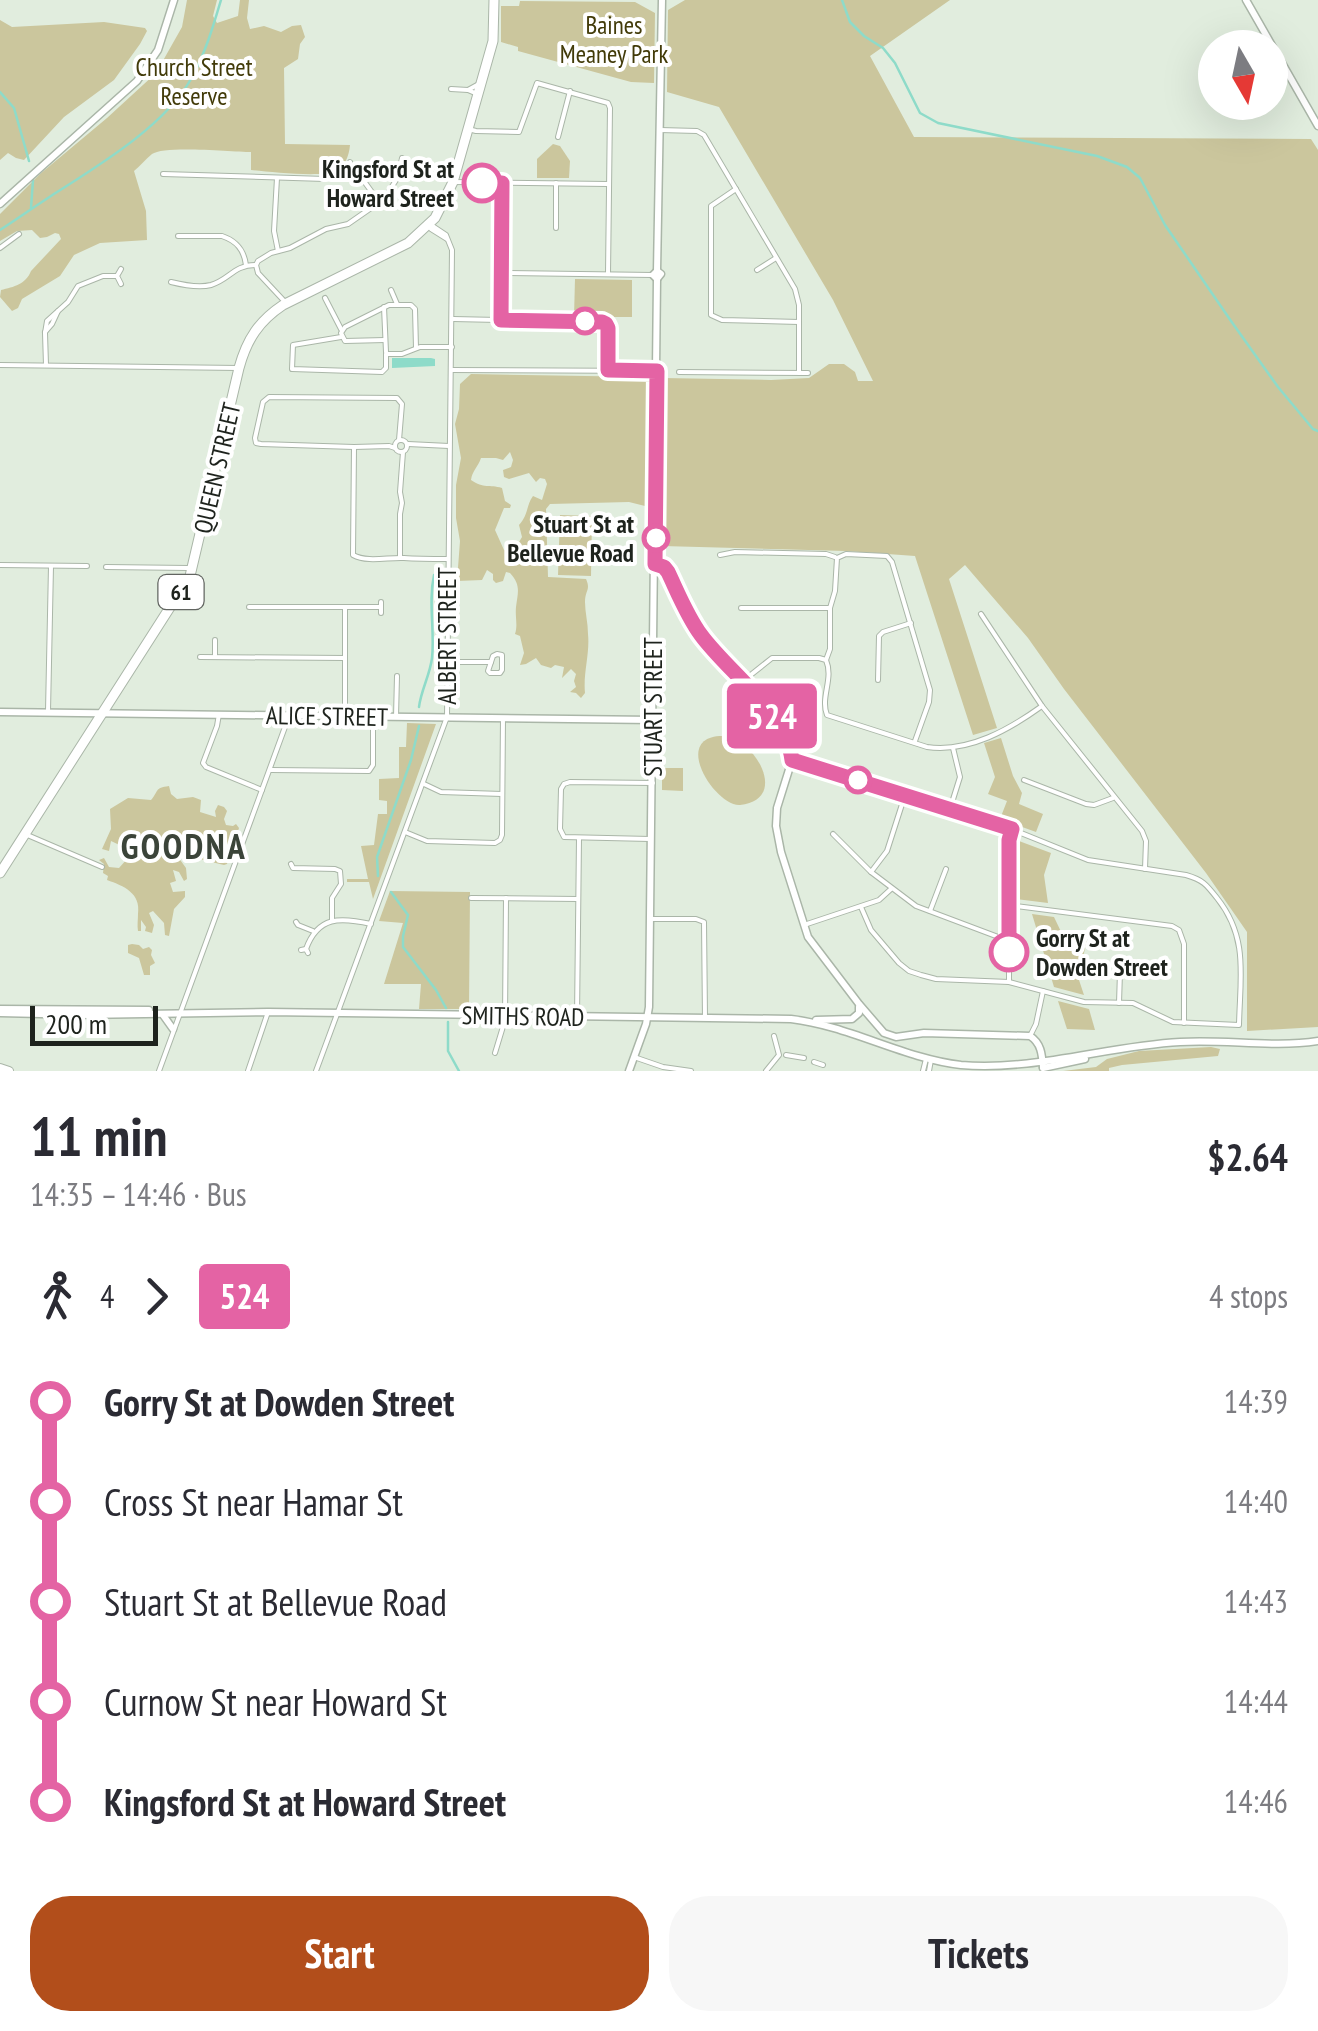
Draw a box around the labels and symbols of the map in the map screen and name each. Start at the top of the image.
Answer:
park label: Baines Meaney Park [560,9,668,70]
north arrow [1198,30,1288,120]
park label: Church Street Reserve [135,51,253,112]
place label: Kingsford St at Howard Street [322,153,455,214]
marker: Kingsford St at Howard Street [463,164,501,202]
unlabelled marker [572,308,598,334]
street label: QUEEN STREET [186,399,248,537]
place label: Stuart St at Bellevue Road [507,508,635,569]
marker: Stuart St at Bellevue Road [643,525,669,551]
street label: ALBERT STREET [431,567,463,705]
road number: 61 [158,575,204,609]
street label: STUART STREET [637,637,669,777]
line badge: 524 [714,684,830,748]
street label: ALICE STREET [266,699,388,733]
unlabelled marker [845,767,871,793]
district label: GOODNA [121,823,247,869]
place label: Gorry St at Dowden Street [1036,922,1168,983]
marker: Gorry St at Dowden Street [990,933,1028,971]
street label: SMITHS ROAD [461,999,585,1033]
scale bar [30,1001,158,1046]

